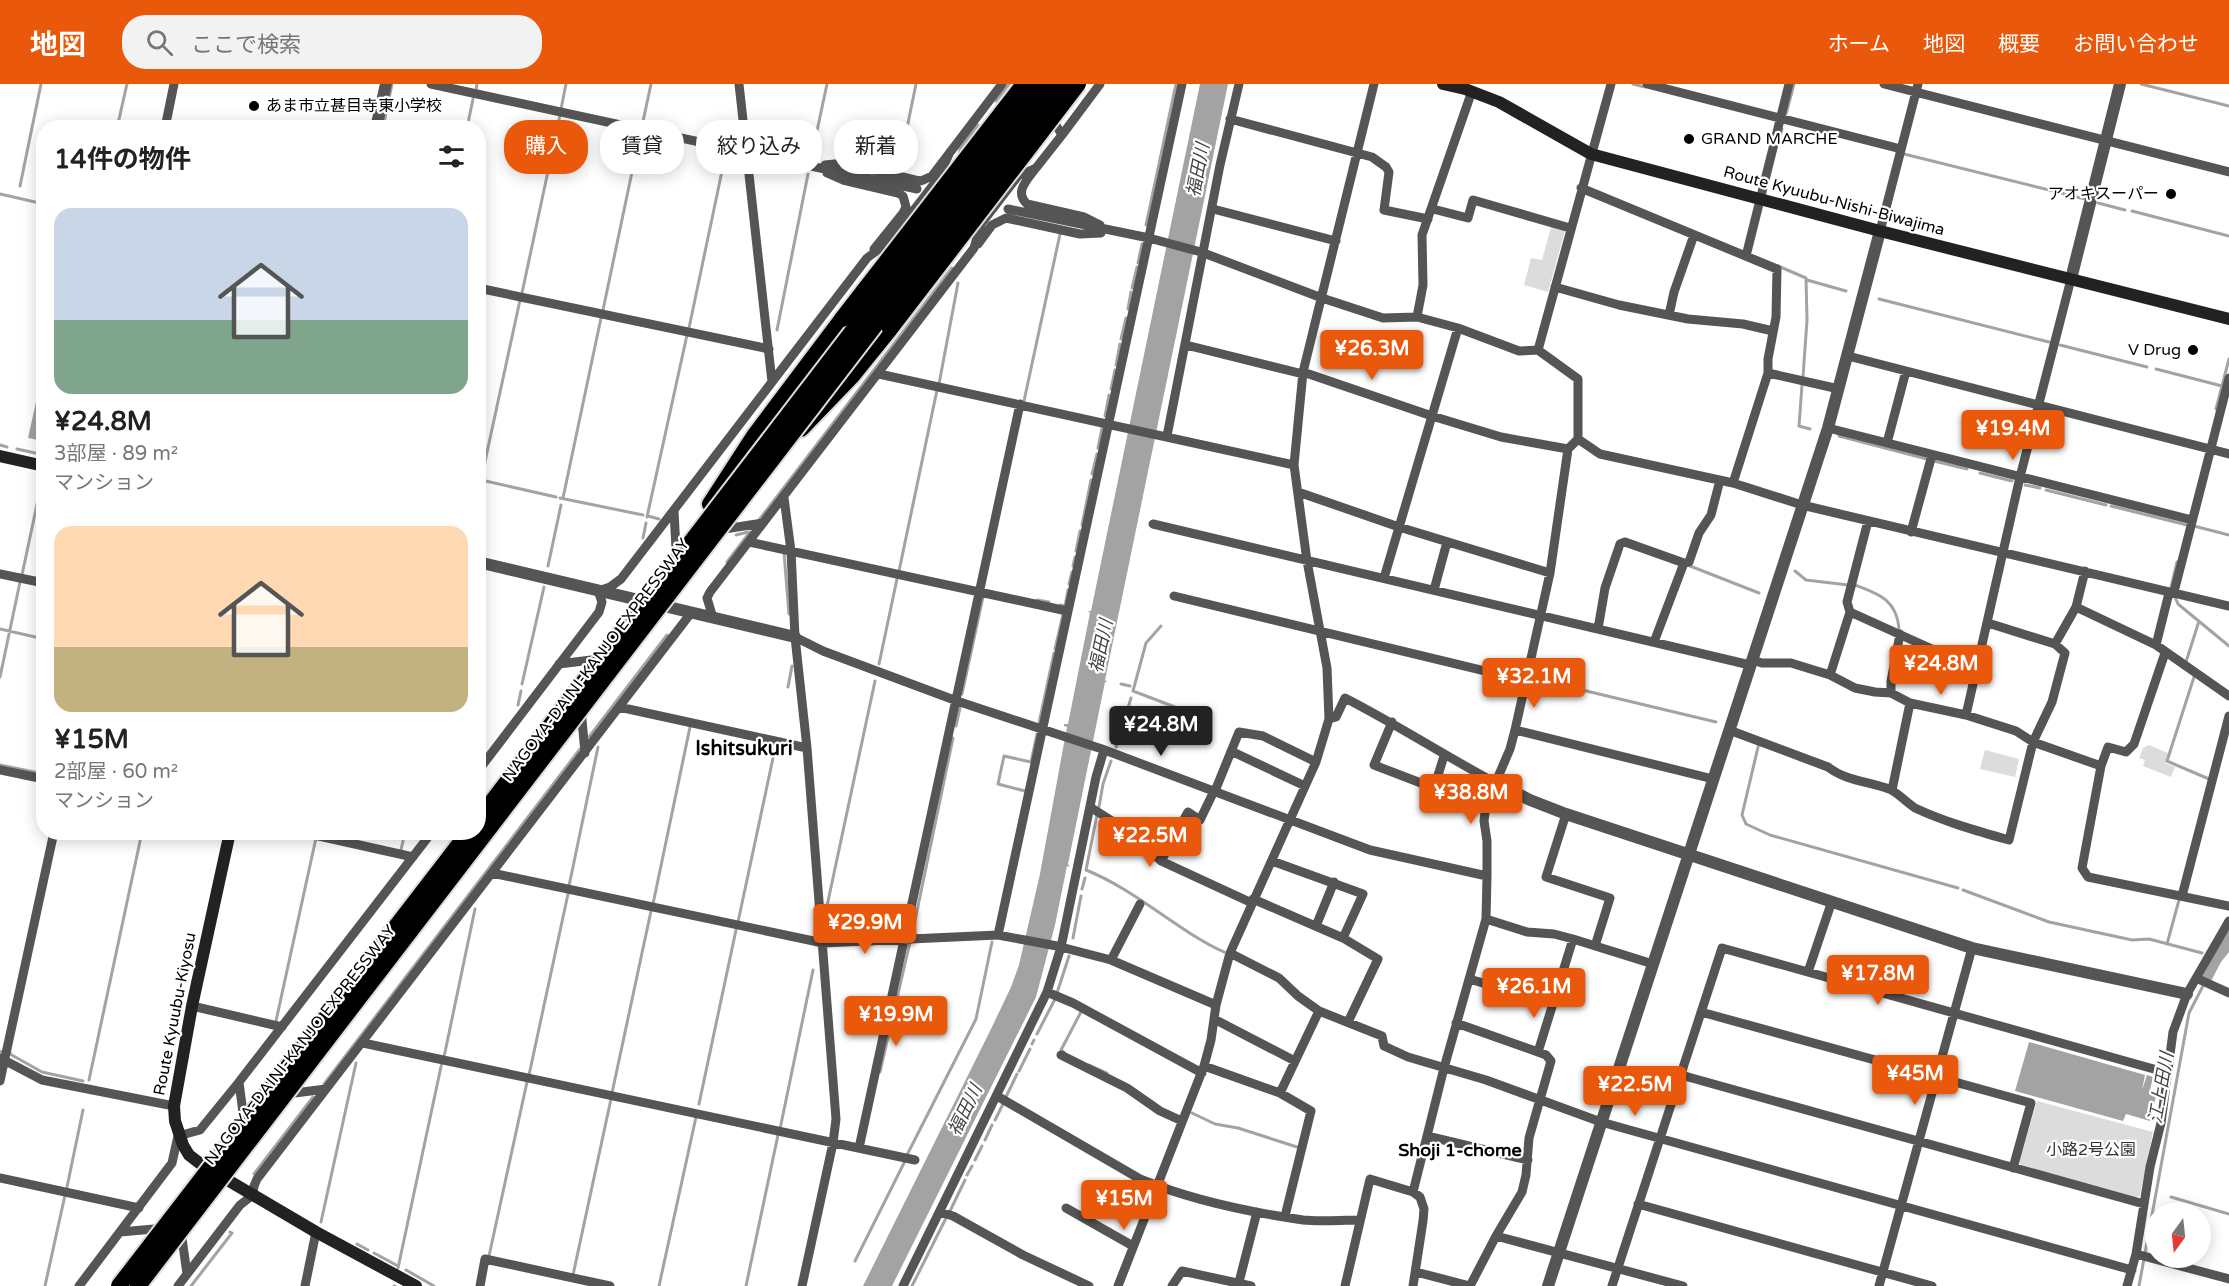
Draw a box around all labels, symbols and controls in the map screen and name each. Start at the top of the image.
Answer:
search box [122,15,542,69]
icon: search [143,26,176,59]
text: 地図 [30,28,86,62]
text: ここで検索 [191,32,301,58]
text: ホーム [1828,32,1890,57]
text: 地図 [1923,32,1965,57]
text: 概要 [1998,32,2040,57]
text: お問い合わせ [2073,32,2199,57]
place label: あま市立甚目寺東小学校 [266,96,442,116]
marker: あま市立甚目寺東小学校 [247,99,261,113]
chip: 購入 [504,120,588,174]
chip: 賃貸 [600,120,684,174]
chip: 絞り込み [696,120,822,174]
chip: 新着 [834,120,918,174]
place label: GRAND MARCHE [1701,129,1838,149]
marker: GRAND MARCHE [1682,132,1696,146]
water label: 福田川 [1182,139,1214,199]
icon: filters [435,140,468,173]
text: 14件の物件 [54,144,191,175]
street label: Route Kyuubu-Nishi-Biwajima [1721,162,1947,240]
place label: アオキスーパー [2048,184,2159,204]
marker: アオキスーパー [2164,187,2178,201]
icon: home [207,247,315,355]
pin: ¥26.3M [1323,330,1421,381]
text: ¥26.3M [1334,337,1410,361]
place label: V Drug [2128,340,2181,360]
marker: V Drug [2186,343,2200,357]
text: ¥24.8M [54,406,152,437]
pin: ¥19.4M [1964,410,2062,461]
text: ¥19.4M [1976,417,2050,441]
text: 3部屋 · 89 m² [54,442,178,466]
text: マンション [54,471,154,495]
street label: NAGOYA-DAINI-KANJO EXPRESSWAY [498,535,694,785]
icon: home [207,565,315,673]
water label: 福田川 [1085,615,1118,675]
pin: ¥24.8M [1892,645,1990,696]
text: ¥24.8M [1903,652,1979,676]
pin: ¥32.1M [1485,658,1583,709]
text: ¥32.1M [1496,665,1572,689]
pin: ¥24.8M [1112,706,1210,757]
text: ¥24.8M [1123,713,1199,737]
text: ¥15M [54,724,129,755]
district label: Ishitsukuri [695,737,793,761]
text: 2部屋 · 60 m² [54,760,178,784]
pin: ¥38.8M [1422,774,1520,825]
text: ¥38.8M [1433,781,1509,805]
text: マンション [54,789,154,813]
pin: ¥22.5M [1101,817,1199,868]
text: ¥22.5M [1112,824,1188,848]
pin: ¥29.9M [816,904,914,955]
text: ¥29.9M [827,911,903,935]
street label: NAGOYA-DAINI-KANJO EXPRESSWAY [200,921,400,1169]
street label: Route Kyuubu-Kiyosu [149,931,201,1097]
pin: ¥17.8M [1829,955,1927,1006]
text: ¥17.8M [1841,962,1915,986]
pin: ¥26.1M [1485,968,1583,1019]
text: ¥26.1M [1496,975,1572,999]
pin: ¥19.9M [847,996,945,1047]
text: ¥19.9M [858,1003,934,1027]
water label: 江上田川 [2144,1049,2178,1125]
pin: ¥45M [1879,1055,1951,1106]
text: ¥45M [1886,1062,1944,1086]
pin: ¥22.5M [1586,1066,1684,1117]
text: ¥22.5M [1597,1073,1673,1097]
water label: 福田川 [943,1079,988,1139]
district label: Shoji 1-chome [1398,1139,1522,1161]
park label: 小路2号公園 [2046,1140,2136,1160]
pin: ¥15M [1088,1180,1160,1231]
text: ¥15M [1095,1187,1153,1211]
north arrow [2145,1202,2211,1268]
map controls [2145,1202,2211,1268]

